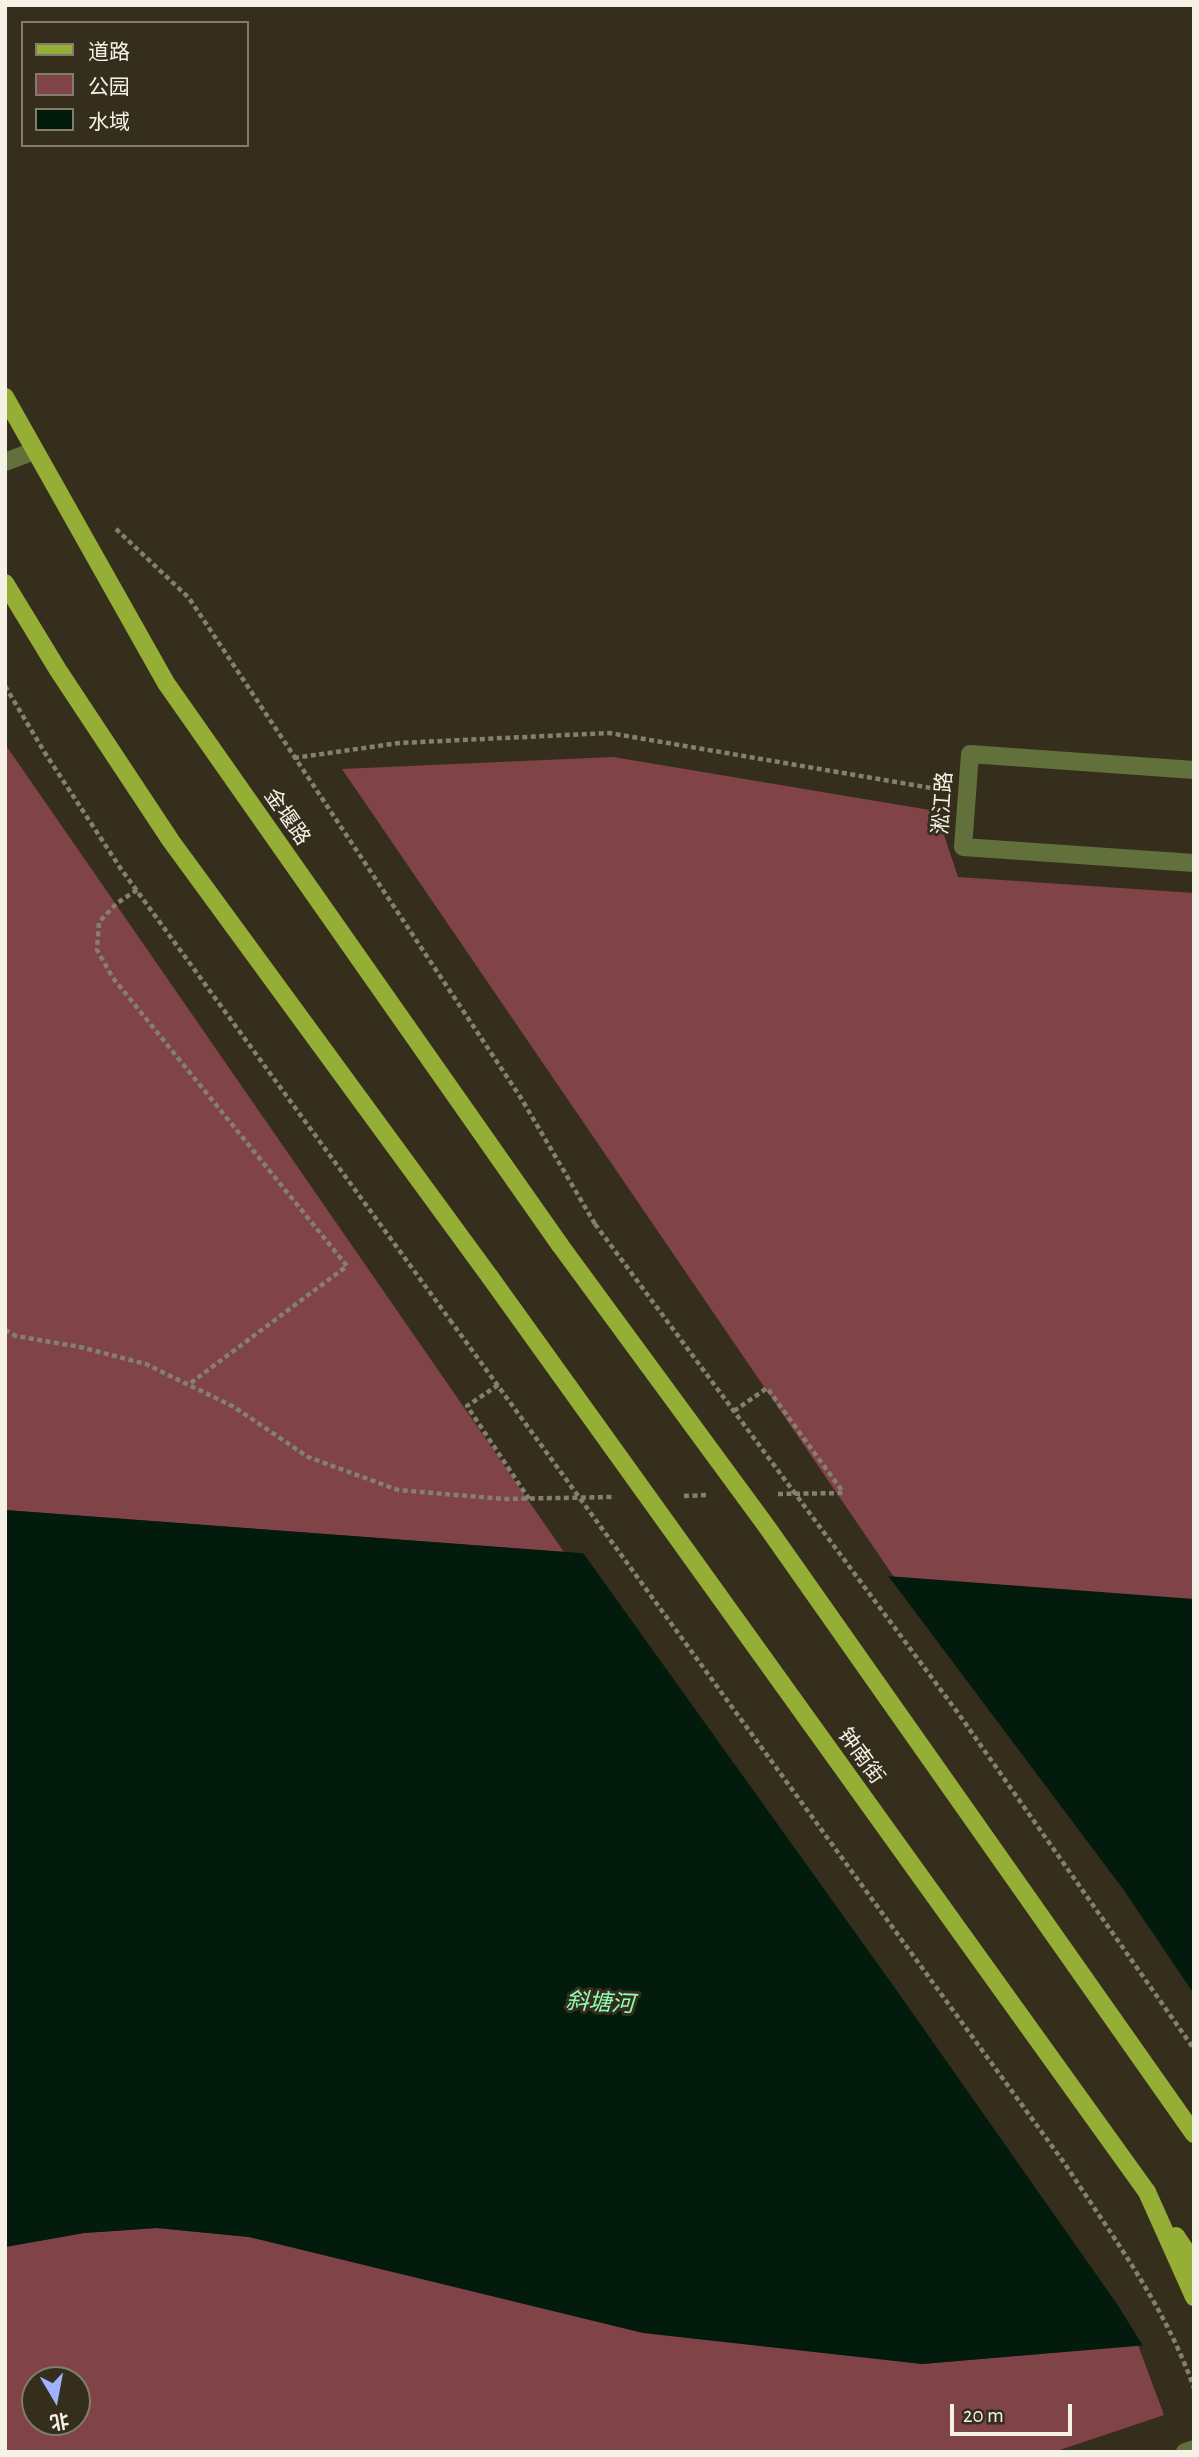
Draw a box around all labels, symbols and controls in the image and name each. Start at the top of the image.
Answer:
legend [21,21,248,147]
text: 道路 [88,42,130,63]
text: 公园 [88,77,130,98]
text: 水域 [88,112,130,133]
street label: 淞江路 [928,771,958,835]
street label: 金堰路 [259,784,315,850]
street label: 钟南街 [832,1723,890,1789]
water label: 斜塘河 [565,1987,635,2019]
north arrow [21,2366,91,2436]
scale bar [954,2390,1076,2434]
text: 20 m [963,2405,1004,2426]
text: 北 [48,2409,70,2431]

